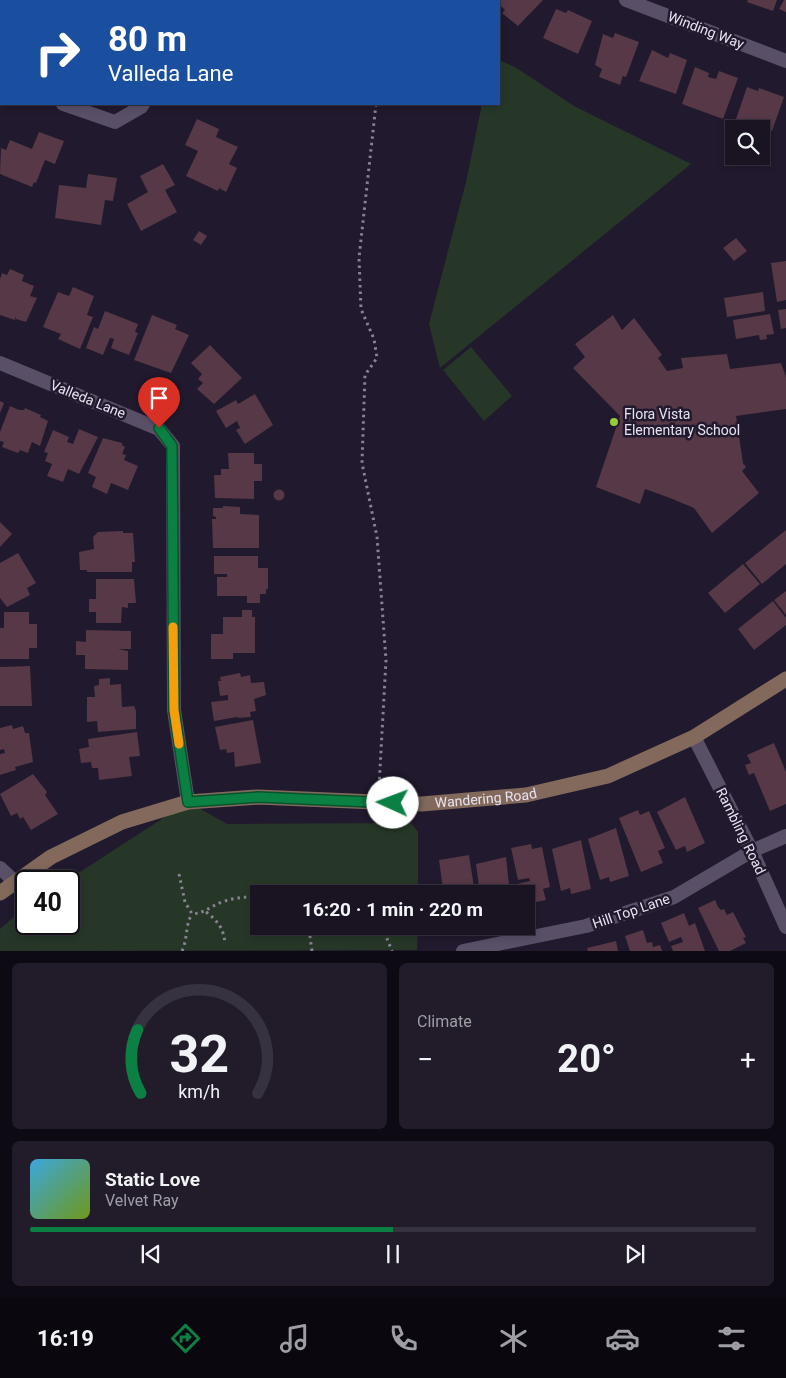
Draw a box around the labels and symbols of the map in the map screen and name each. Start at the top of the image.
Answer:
street label: Winding Way [666,8,747,52]
street label: Valleda Lane [48,377,128,421]
pin [138,377,180,428]
place label: Flora Vista Elementary School [624,406,740,438]
marker: Flora Vista Elementary School [608,416,620,428]
position arrow [366,776,418,828]
street label: Wandering Road [434,785,538,811]
street label: Rambling Road [713,785,769,877]
speed limit sign: 40 [15,870,80,935]
street label: Hill Top Lane [590,890,672,932]

